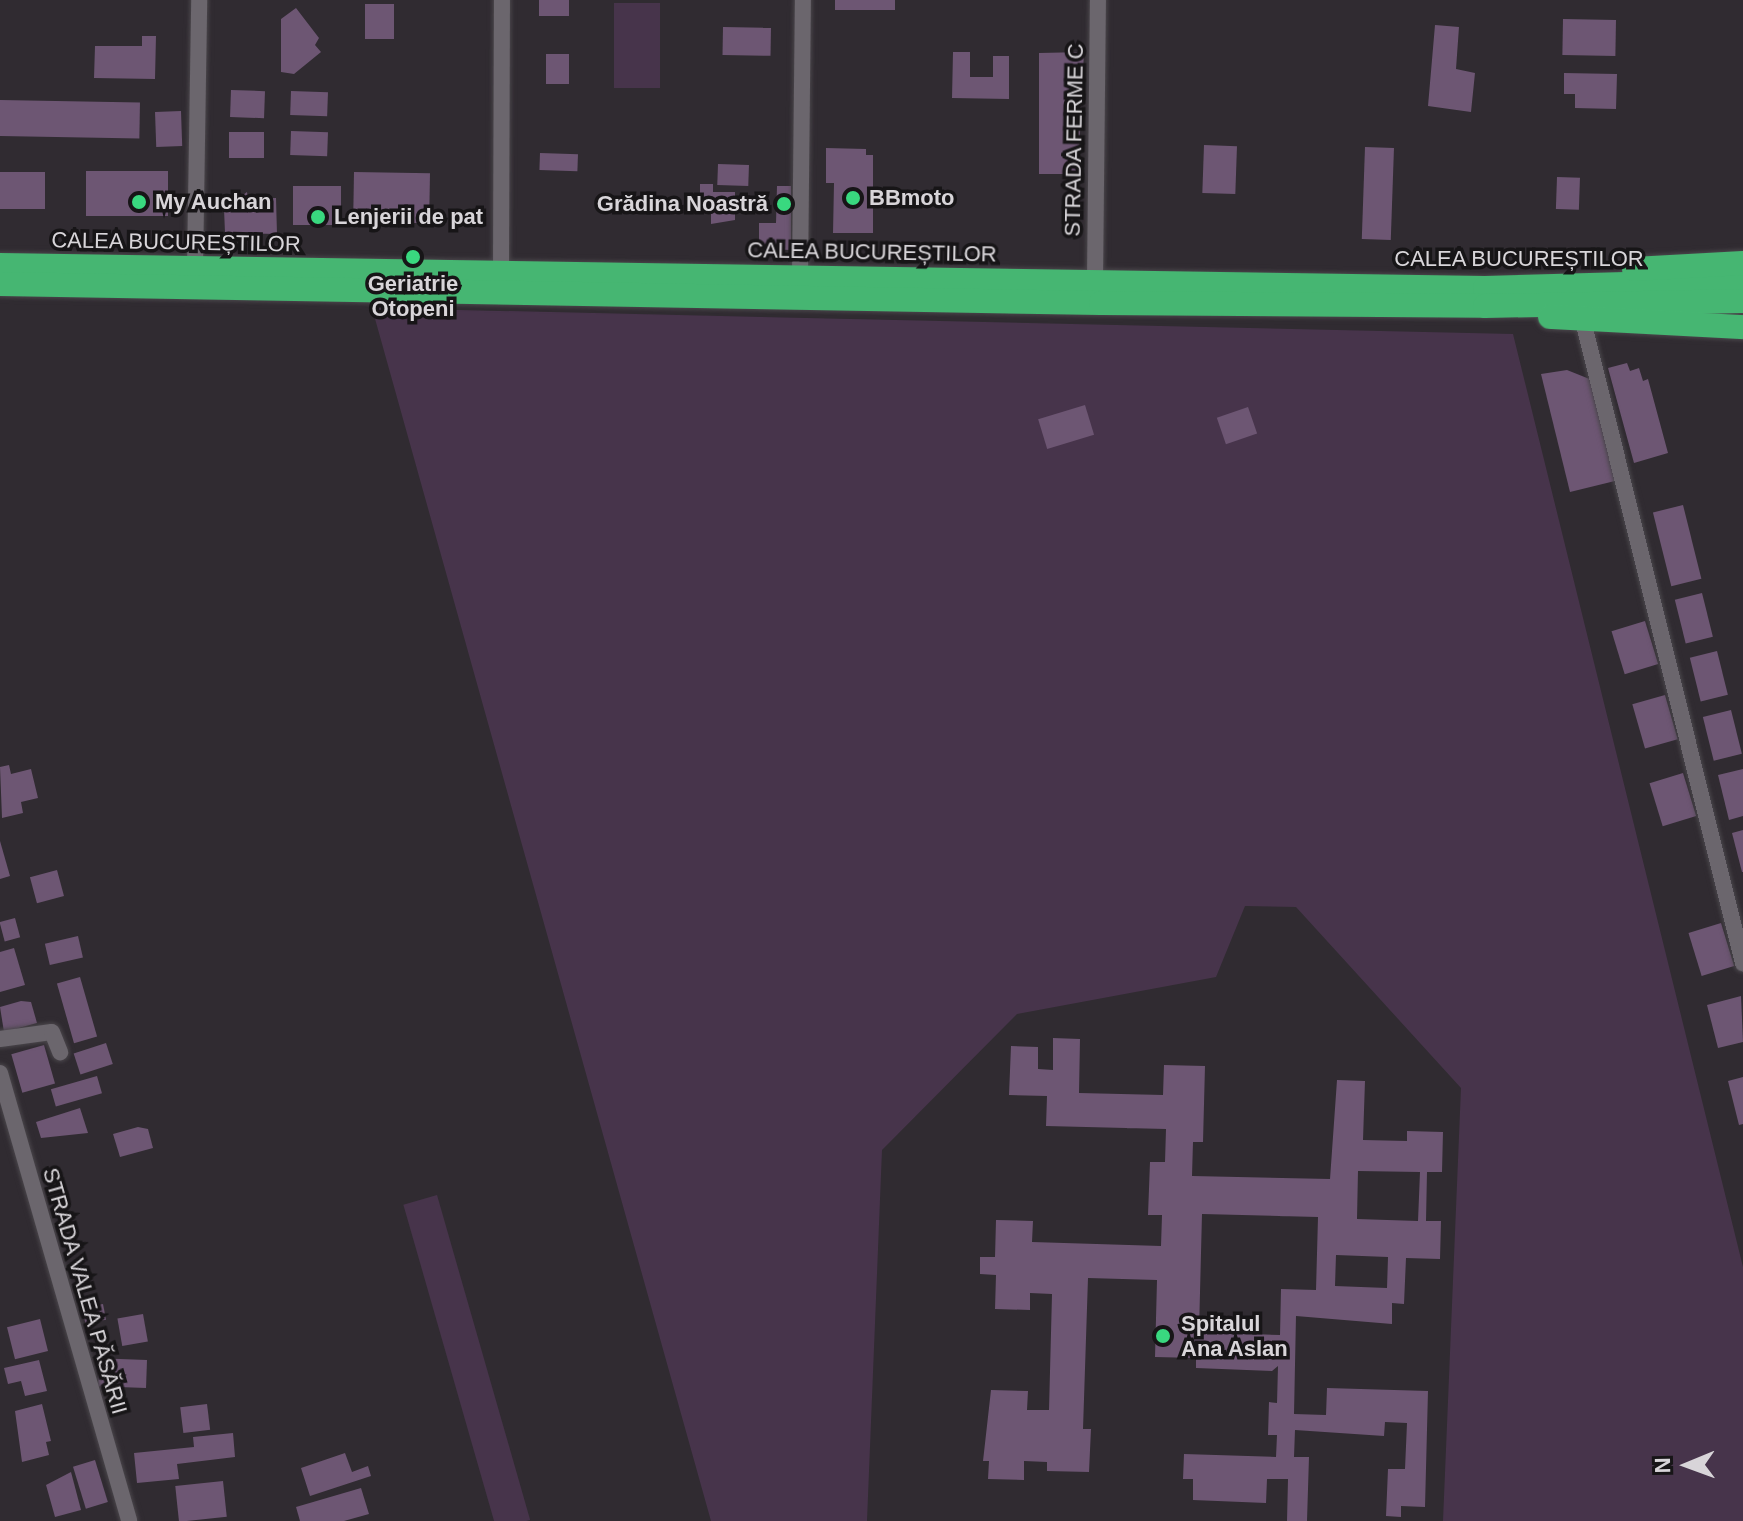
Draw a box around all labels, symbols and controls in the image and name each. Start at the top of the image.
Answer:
street label: STRADA FERME C [1059,43,1089,237]
place label: BBmoto [869,185,955,211]
place label: My Auchan [155,189,272,215]
marker: BBmoto [844,189,862,207]
place label: Grădina Noastră [597,191,768,217]
marker: My Auchan [130,193,148,211]
marker: Grădina Noastră [775,195,793,213]
place label: Lenjerii de pat [334,204,483,230]
marker: Lenjerii de pat [309,208,327,226]
street label: CALEA BUCUREȘTILOR [50,227,302,257]
street label: CALEA BUCUREȘTILOR [746,237,998,267]
street label: CALEA BUCUREȘTILOR [1394,246,1644,272]
marker: Geriatrie Otopeni [404,248,422,266]
place label: Geriatrie Otopeni [368,270,458,322]
street label: STRADA VALEA PĂSĂRII [37,1164,133,1418]
place label: Spitalul Ana Aslan [1181,1310,1289,1362]
marker: Spitalul Ana Aslan [1152,1325,1174,1347]
north arrow [1647,1425,1727,1505]
text: N [1650,1457,1675,1474]

